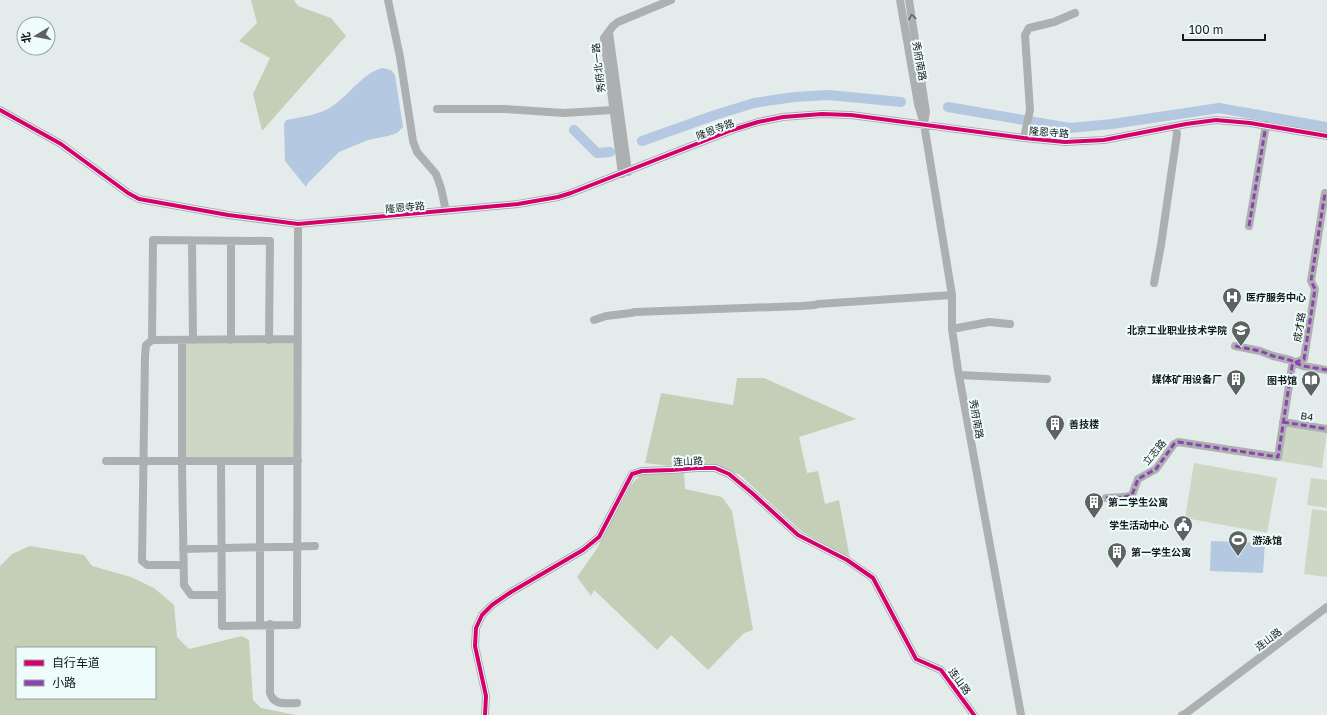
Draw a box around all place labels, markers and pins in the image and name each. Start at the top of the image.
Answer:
hospital icon: 医疗服务中心 [1221,286,1243,314]
place label: 医疗服务中心 [1246,291,1306,303]
school or university icon: 北京工业职业技术学院 [1230,319,1252,347]
place label: 北京工业职业技术学院 [1127,324,1227,336]
building icon: 媒体矿用设备厂 [1225,368,1247,396]
library icon: 图书馆 [1300,369,1322,397]
place label: 媒体矿用设备厂 [1152,373,1222,385]
place label: 图书馆 [1267,374,1297,386]
building icon: 善技楼 [1044,413,1066,441]
place label: 善技楼 [1069,418,1099,430]
building icon: 第二学生公寓 [1083,491,1105,519]
place label: 第二学生公寓 [1108,496,1168,508]
public building icon: 学生活动中心 [1172,514,1194,542]
place label: 学生活动中心 [1109,519,1169,531]
sports icon: 游泳馆 [1227,529,1249,557]
place label: 游泳馆 [1252,534,1282,546]
building icon: 第一学生公寓 [1106,541,1128,569]
place label: 第一学生公寓 [1131,546,1191,558]

